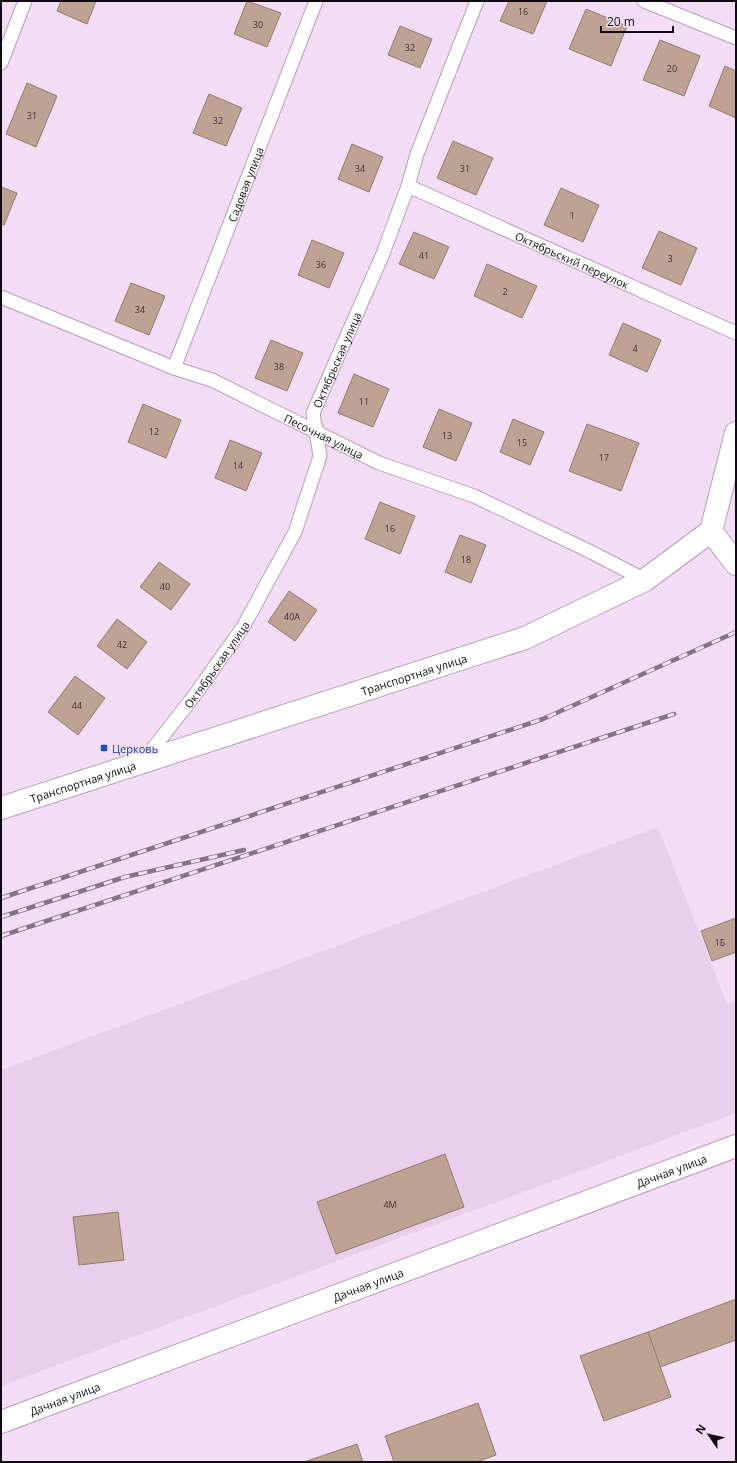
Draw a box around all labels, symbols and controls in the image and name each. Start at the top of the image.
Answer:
house number: 16 [518,5,528,18]
scale bar [601,8,673,34]
text: 20 m [607,13,635,30]
house number: 30 [253,18,263,31]
house number: 32 [405,41,415,54]
house number: 20 [667,62,677,75]
house number: 31 [27,109,37,122]
house number: 32 [213,114,223,127]
street label: Садовая улица [224,145,266,224]
house number: 34 [355,162,365,175]
house number: 31 [460,162,470,175]
house number: 1 [569,209,575,222]
street label: Октябрьский переулок [513,228,632,292]
house number: 41 [419,249,429,262]
house number: 3 [667,252,673,265]
house number: 36 [316,258,326,271]
house number: 2 [502,285,508,298]
house number: 34 [135,303,145,316]
street label: Октябрьская улица [309,309,364,410]
house number: 4 [632,342,638,355]
house number: 38 [274,360,284,373]
house number: 11 [359,395,369,408]
street label: Песочная улица [282,410,366,462]
house number: 12 [149,425,159,438]
house number: 13 [442,429,452,442]
house number: 15 [517,436,527,449]
house number: 17 [599,451,609,464]
house number: 14 [233,459,243,472]
house number: 16 [385,522,395,535]
house number: 18 [461,553,471,566]
house number: 40 [160,580,170,593]
house number: 40А [284,610,300,623]
street label: Октябрьская улица [180,618,252,711]
house number: 42 [117,638,127,651]
street label: Транспортная улица [359,650,469,698]
house number: 44 [72,699,82,712]
place label: Церковь [112,741,158,756]
marker: Церковь [99,743,109,753]
street label: Транспортная улица [28,757,138,806]
house number: 1Б [715,936,726,949]
street label: Дачная улица [634,1150,709,1190]
house number: 4М [383,1198,397,1211]
street label: Дачная улица [331,1264,405,1304]
street label: Дачная улица [27,1378,102,1418]
north arrow [689,1415,729,1455]
text: N [692,1421,709,1437]

